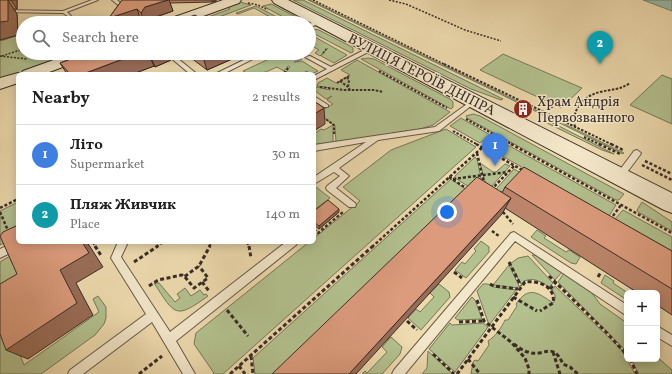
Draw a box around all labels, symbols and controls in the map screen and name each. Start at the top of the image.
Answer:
search box [16,16,316,60]
icon: search [30,27,52,49]
text: Search here [62,28,139,49]
street label: ВУЛИЦЯ ГЕРОЇВ ДНІПРА [344,30,498,121]
pin: 2 [587,31,613,64]
text: Nearby [32,87,90,110]
text: 2 results [252,89,300,107]
place label: Храм Андрія Первозванного [537,93,635,128]
building icon: Храм Андрія Первозванного [512,98,534,120]
pin: 1 [482,133,508,166]
text: Літо [70,135,103,156]
text: 1 [42,146,48,164]
text: 30 m [272,146,300,164]
text: Supermarket [70,156,145,174]
text: Пляж Живчик [70,195,176,216]
your location [437,202,457,222]
text: 2 [42,206,48,224]
text: 140 m [266,206,300,224]
text: Place [70,216,100,234]
map controls [624,290,660,362]
button: + [624,290,660,326]
button: − [624,326,660,362]

